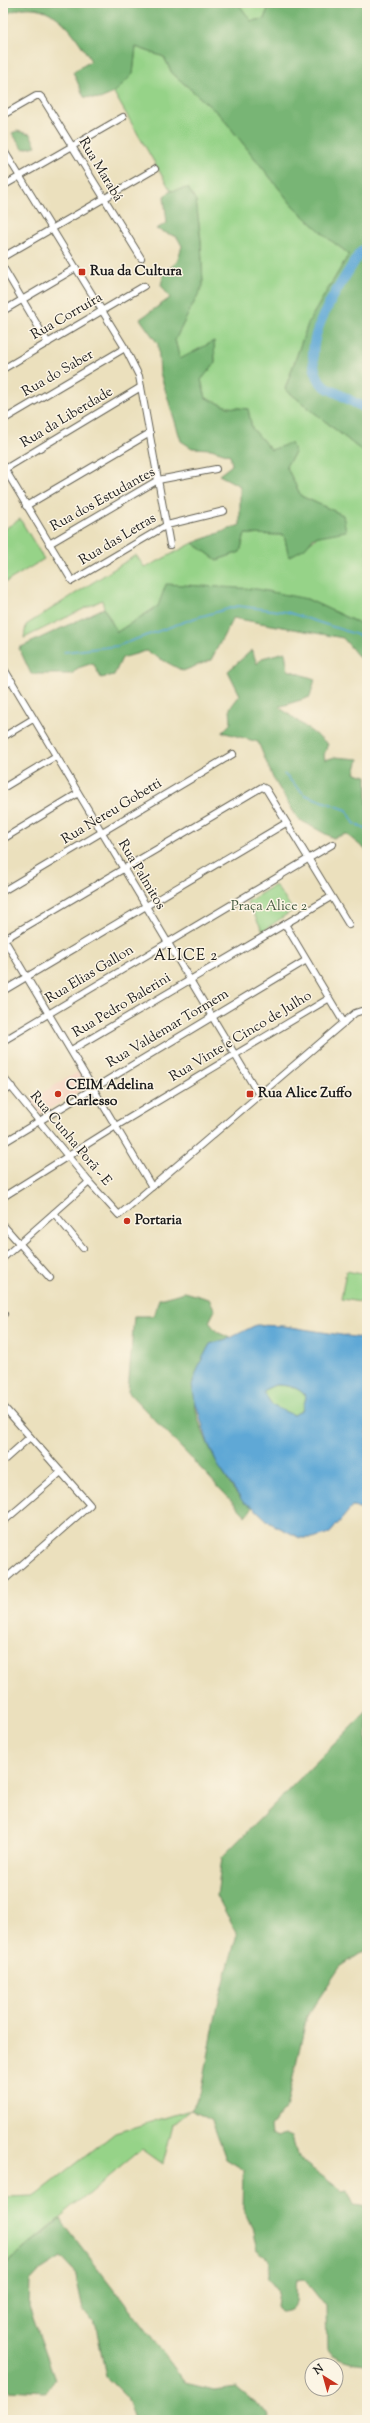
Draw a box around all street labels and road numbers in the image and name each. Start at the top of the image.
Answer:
street label: Rua Marabá [73,134,127,206]
street label: Rua Corruíra [27,288,107,346]
street label: Rua do Saber [19,345,98,403]
street label: Rua da Liberdade [17,382,117,454]
street label: Rua dos Estudantes [47,463,159,537]
street label: Rua das Letras [76,509,160,571]
street label: Rua Nereu Gobetti [58,774,166,850]
street label: Rua Palmitos [112,836,170,914]
street label: Rua Elias Gallon [42,941,138,1009]
street label: Rua Pedro Balerini [69,969,175,1043]
street label: Rua Valdemar Tormem [103,984,233,1073]
street label: Rua Vinte e Cinco de Julho [166,986,316,1087]
street label: Rua Cunha Porã - E [24,1087,116,1191]

